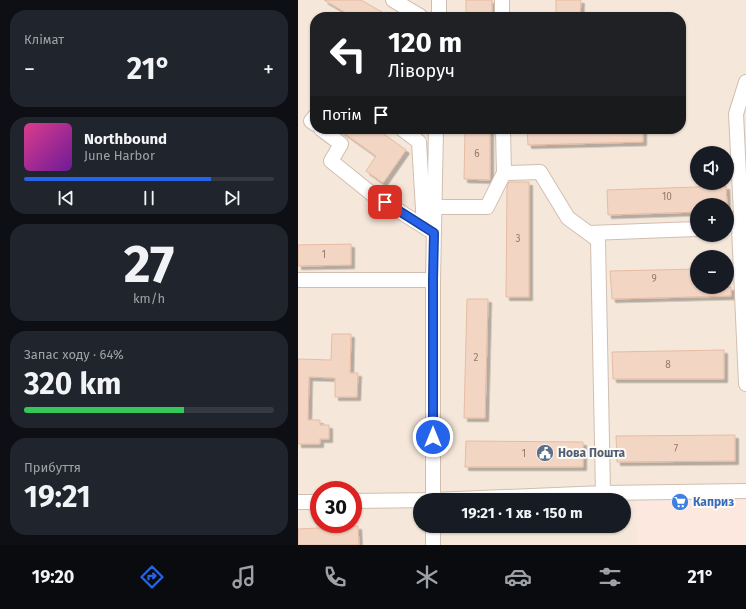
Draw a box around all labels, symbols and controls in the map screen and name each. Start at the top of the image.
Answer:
text: 120 m [388,26,462,59]
icon: left [322,28,374,80]
text: Клімат [24,32,64,47]
text: 21° [127,51,171,87]
text: − [24,56,35,83]
text: + [263,56,274,83]
text: Ліворуч [388,60,455,82]
icon: arrive [370,104,392,126]
text: Потім [322,106,362,124]
text: Northbound [84,130,167,148]
map controls [690,146,734,294]
button: sound [690,146,734,190]
text: June Harbor [84,148,155,163]
house number: 6 [474,148,480,160]
pin [368,185,402,219]
icon: previous [55,187,77,209]
icon: pause [138,187,160,209]
icon: next [221,187,243,209]
icon: arrive [374,191,396,213]
house number: 10 [662,191,672,203]
button: + [690,198,734,242]
text: 27 [124,233,174,296]
house number: 3 [516,233,521,245]
house number: 1 [322,249,326,261]
button: − [690,250,734,294]
house number: 9 [651,273,657,285]
text: km/h [133,291,165,306]
text: Запас ходу · 64% [24,347,124,362]
house number: 2 [474,352,479,364]
house number: 8 [665,359,671,371]
text: 320 km [24,366,121,402]
position arrow [412,416,454,458]
public building icon: Нова Пошта [535,443,555,463]
house number: 7 [674,443,679,455]
place label: Нова Пошта [558,446,626,460]
house number: 1 [522,448,526,460]
text: Прибуття [24,460,81,475]
text: 19:21 [24,479,91,515]
speed limit sign: 30 [310,481,362,533]
supermarket icon: Каприз [670,492,690,512]
place label: Каприз [693,495,734,509]
text: 19:21 · 1 хв · 150 m [461,504,583,522]
icon: directions [138,563,166,591]
icon: music [230,563,258,591]
icon: phone [321,563,349,591]
icon: climate [413,563,441,591]
icon: car [504,563,532,591]
icon: filters [596,563,624,591]
text: 19:20 [32,566,74,588]
text: 21° [688,566,714,588]

